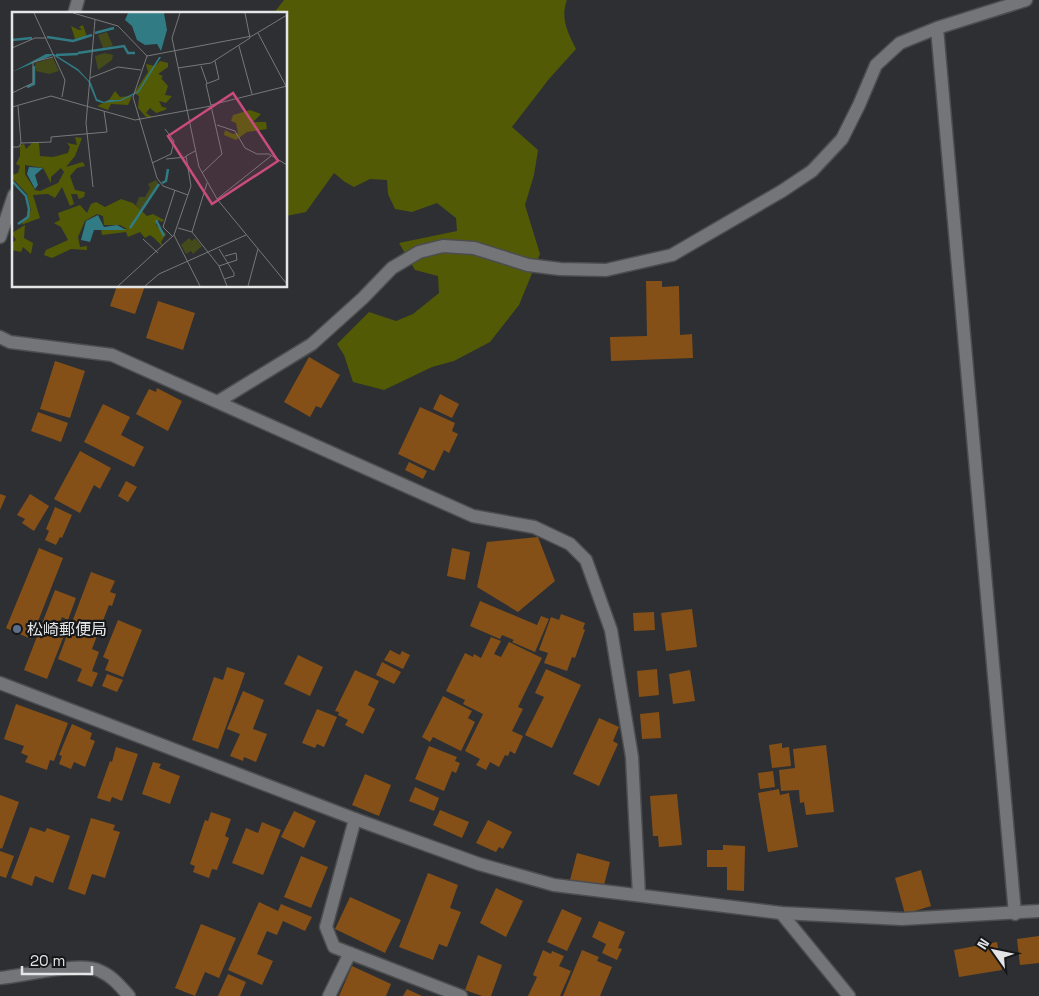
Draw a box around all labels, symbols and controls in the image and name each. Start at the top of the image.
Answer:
inset map [12,12,288,288]
place label: 松崎郵便局 [27,619,107,640]
marker: 松崎郵便局 [11,623,23,635]
north arrow [969,926,1019,976]
text: N [973,935,993,953]
scale bar [22,944,92,976]
text: 20 m [30,951,65,970]

